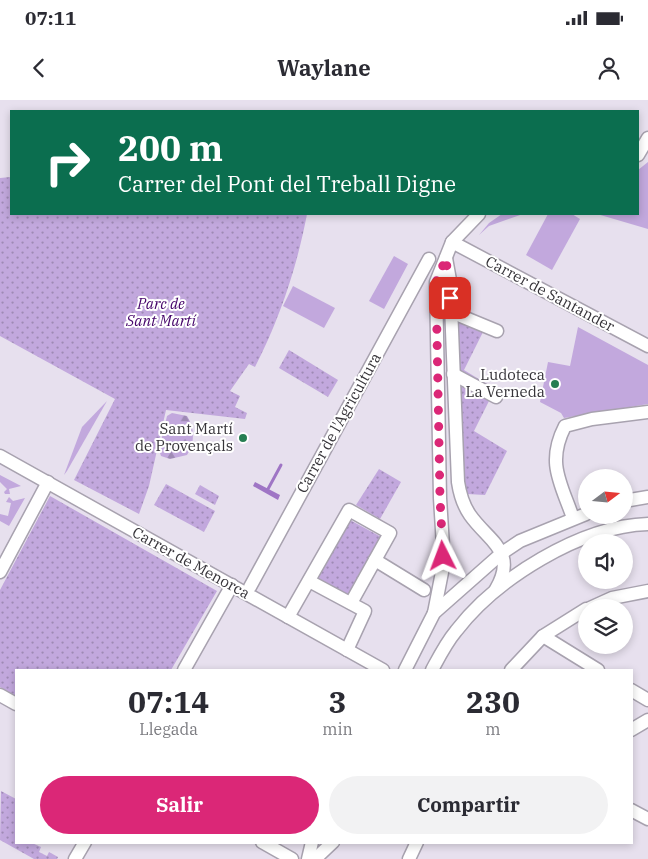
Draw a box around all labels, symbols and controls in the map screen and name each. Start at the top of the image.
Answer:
text: 07:11 [25,6,76,30]
text: Waylane [277,53,371,82]
icon: back [25,54,53,82]
icon: person [595,54,623,82]
text: 200 m [118,125,223,171]
icon: right [35,130,100,195]
text: Carrer del Pont del Treball Digne [118,169,456,198]
street label: Carrer de Santander [482,252,618,336]
pin [429,277,471,319]
icon: arrive [436,284,464,312]
park label: Parc de Sant Martí [125,294,197,330]
street label: Carrer de l'Agricultura [292,349,385,496]
place label: Ludoteca La Verneda [466,365,545,401]
marker: Ludoteca La Verneda [549,378,561,390]
place label: Sant Martí de Provençals [135,419,233,455]
marker: Sant Martí de Provençals [237,432,249,444]
north arrow [578,469,632,524]
map controls [578,469,633,654]
street label: Carrer de Menorca [129,522,253,603]
position arrow [416,529,468,581]
button: sound [578,534,633,589]
button: layers [578,599,633,654]
text: 07:14 [128,682,209,721]
text: 3 [329,682,347,721]
text: 230 [466,682,520,721]
text: Llegada [139,719,198,739]
text: min [322,719,353,739]
text: m [485,719,501,739]
button: Salir [40,776,319,834]
button: Compartir [329,776,608,834]

